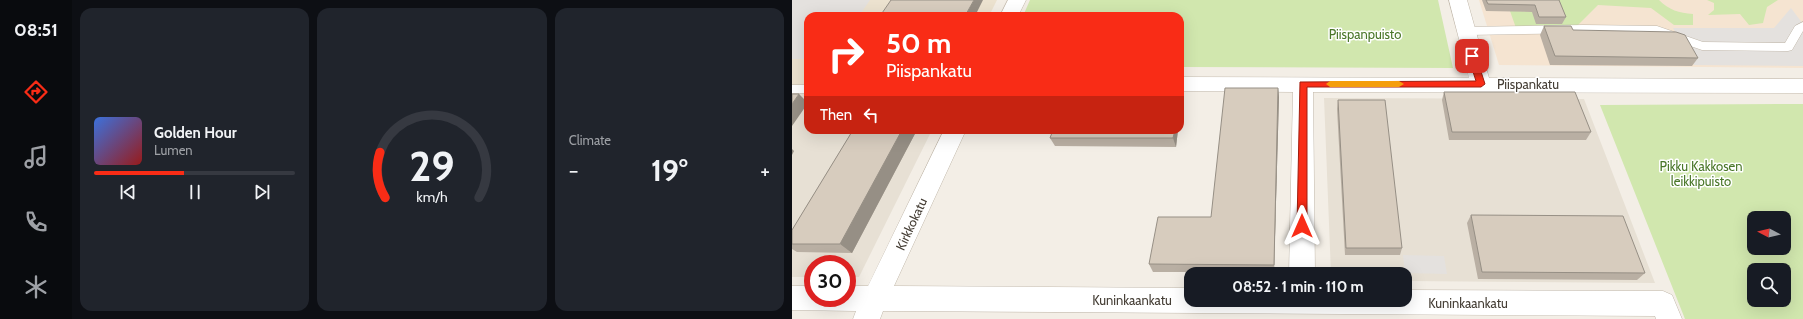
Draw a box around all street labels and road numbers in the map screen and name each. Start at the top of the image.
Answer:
street label: Piispankatu [1497,76,1559,92]
street label: Kirkkokatu [892,195,930,253]
street label: Kuninkaankatu [1092,292,1172,308]
street label: Kuninkaankatu [1428,295,1508,311]

